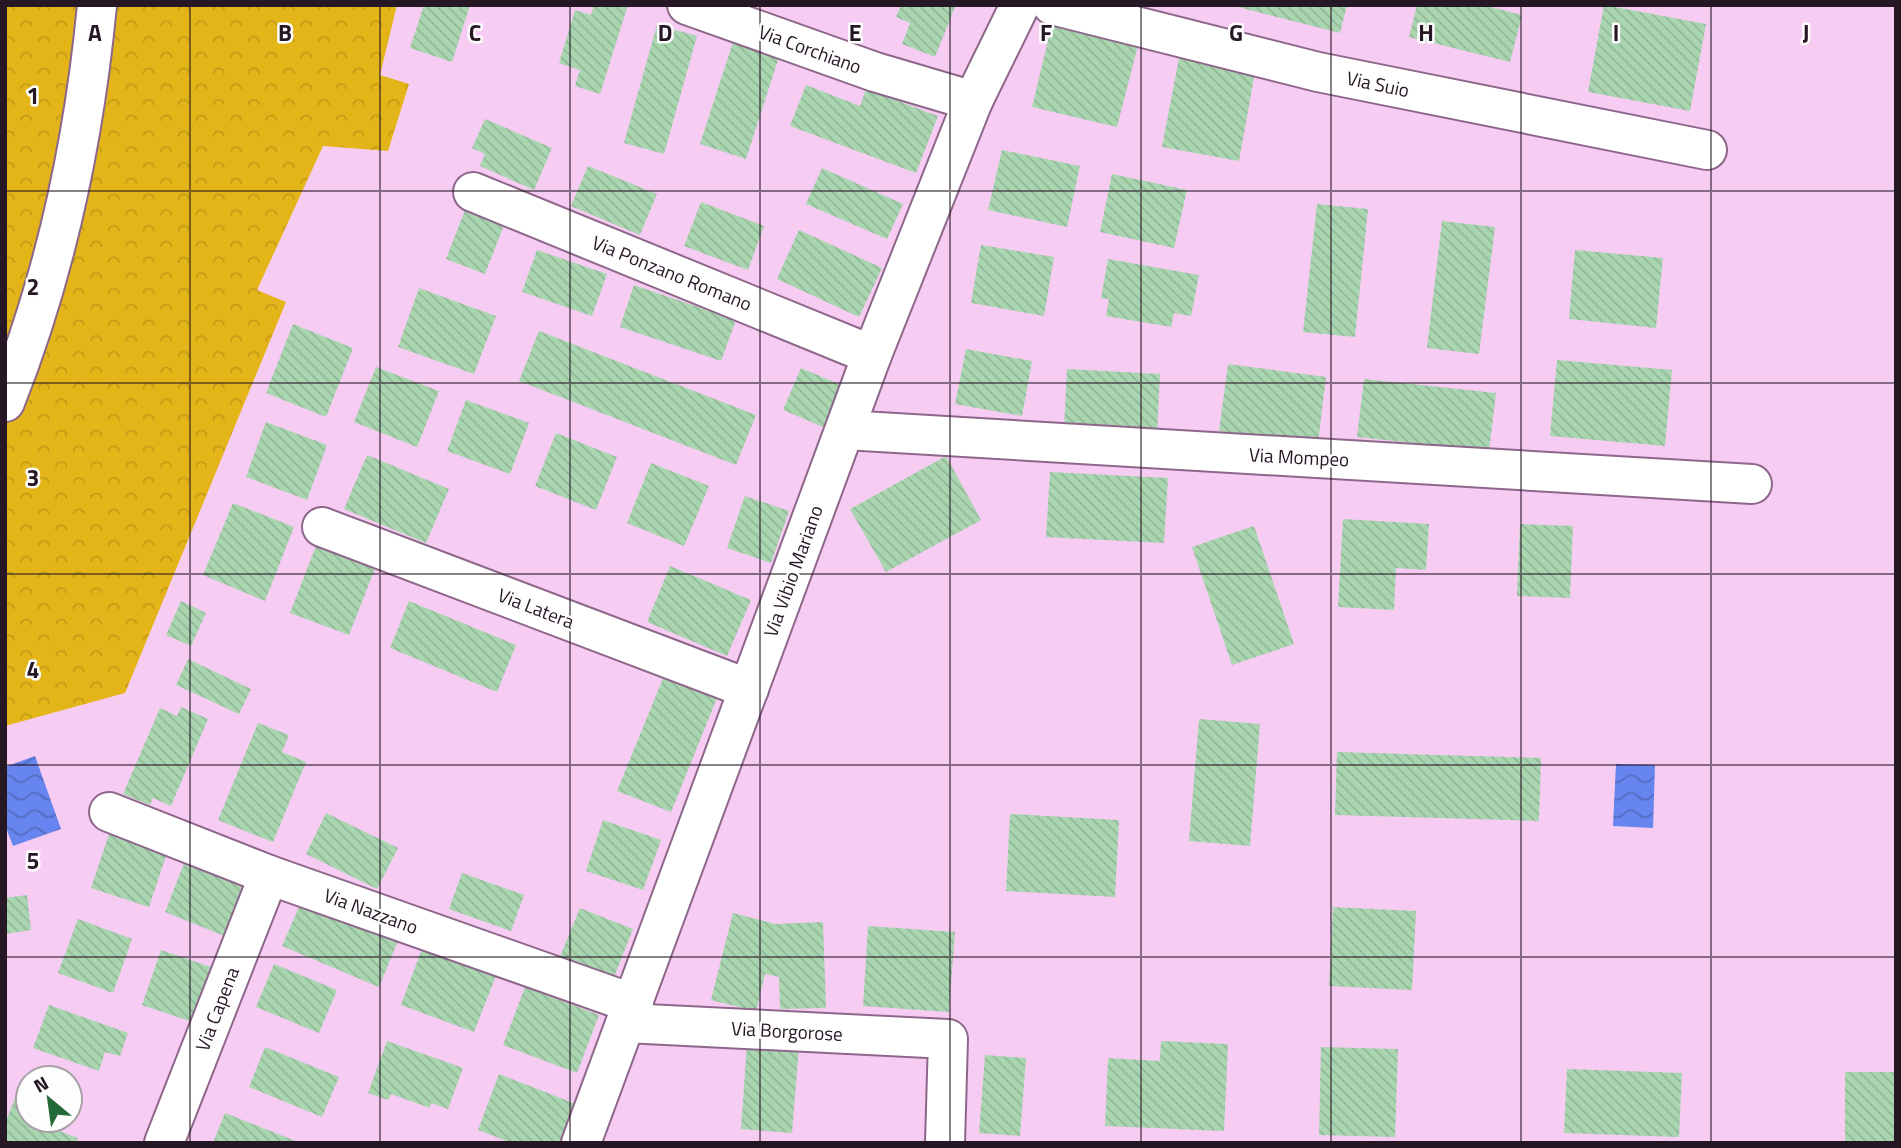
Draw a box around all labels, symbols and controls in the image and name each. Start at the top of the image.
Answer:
text: A [88,15,102,50]
text: B [278,15,292,50]
text: C [469,15,481,50]
text: D [658,15,672,50]
text: E [849,15,861,50]
text: F [1040,15,1052,50]
text: G [1229,15,1243,50]
text: H [1418,15,1434,50]
text: I [1613,15,1619,50]
text: J [1803,15,1809,50]
street label: Via Corchiano [755,16,866,81]
street label: Via Suio [1344,63,1412,104]
text: 1 [27,78,39,113]
street label: Via Ponzano Romano [588,227,756,318]
text: 2 [27,269,39,304]
street label: Via Mompeo [1248,439,1350,474]
text: 3 [27,460,39,495]
street label: Via Vibio Mariano [755,501,830,641]
street label: Via Latera [494,580,579,636]
text: 4 [27,652,39,687]
text: 5 [27,843,39,878]
street label: Via Nazzano [320,880,422,941]
street label: Via Capena [187,962,246,1055]
street label: Via Borgorose [730,1013,844,1048]
north arrow [14,1064,84,1134]
text: N [28,1068,53,1100]

